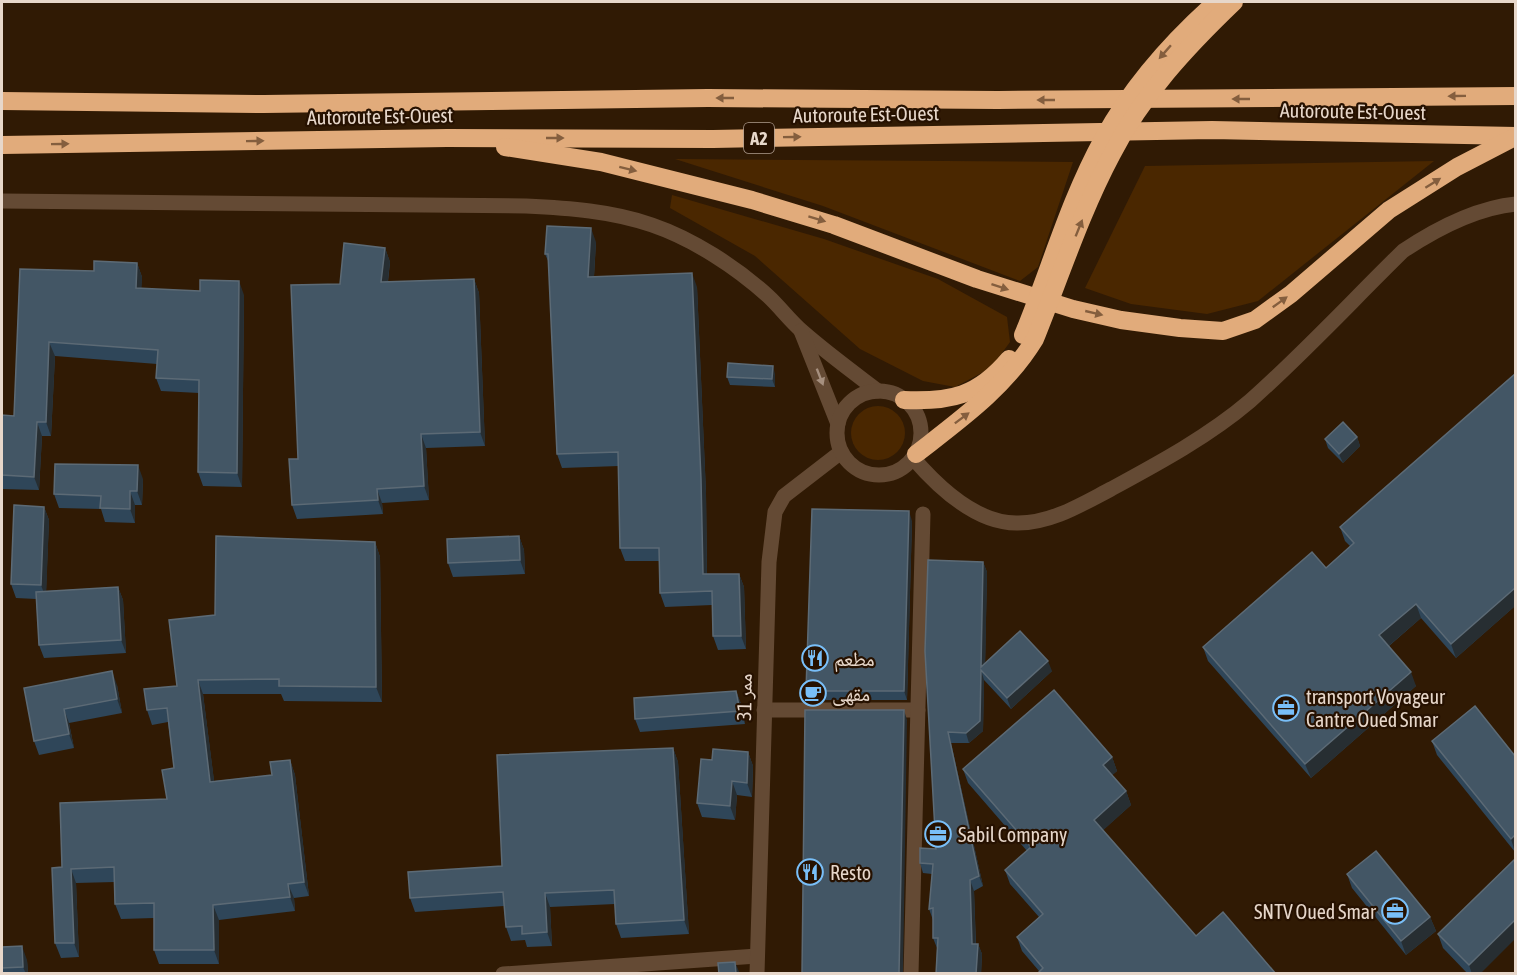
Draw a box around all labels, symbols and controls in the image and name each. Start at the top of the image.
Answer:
one-way arrow [1159,44,1172,59]
one-way arrow [1448,91,1467,101]
one-way arrow [716,93,735,103]
one-way arrow [1232,94,1251,104]
one-way arrow [1037,95,1056,105]
street label: Autoroute Est-Ouest [1280,98,1427,124]
street label: Autoroute Est-Ouest [793,101,940,127]
street label: Autoroute Est-Ouest [307,103,454,129]
road number: A2 [744,123,774,153]
one-way arrow [782,132,801,142]
one-way arrow [545,133,564,143]
one-way arrow [245,136,264,146]
one-way arrow [50,139,69,149]
one-way arrow [619,164,638,174]
one-way arrow [1425,177,1441,188]
one-way arrow [808,215,826,224]
one-way arrow [1075,219,1084,237]
one-way arrow [991,282,1009,292]
one-way arrow [1272,297,1287,309]
one-way arrow [1084,309,1103,319]
one-way arrow [815,369,825,387]
one-way arrow [955,413,970,425]
restaurant icon: مطعم [800,643,830,673]
place label: مطعم [834,647,875,673]
street label: ممر 31 [732,673,756,721]
cafe icon: مقهى [798,678,828,708]
place label: مقهى [832,682,870,706]
place label: transport Voyageur Cantre Oued Smar [1306,685,1446,731]
office icon: transport Voyageur Cantre Oued Smar [1271,693,1301,723]
office icon: Sabil Company [923,819,953,849]
place label: Sabil Company [958,823,1067,846]
restaurant icon: Resto [795,857,825,887]
place label: Resto [830,861,871,884]
office icon: SNTV Oued Smar [1380,896,1410,926]
place label: SNTV Oued Smar [1254,900,1377,923]

